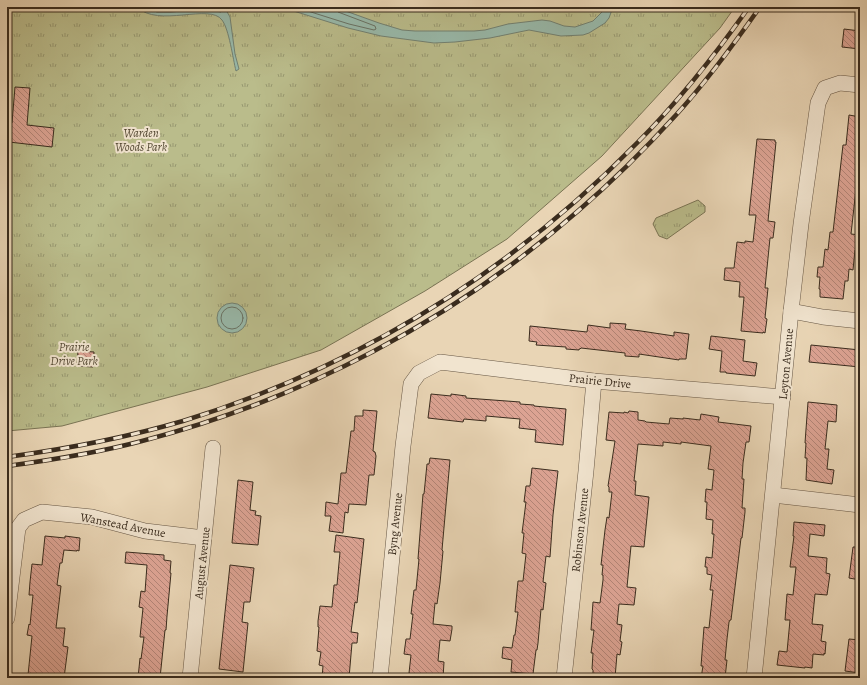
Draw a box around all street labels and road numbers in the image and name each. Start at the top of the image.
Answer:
street label: Leyton Avenue [775,328,797,400]
street label: Prairie Drive [568,370,632,392]
street label: Robinson Avenue [568,487,592,573]
street label: Byng Avenue [384,492,406,556]
street label: Wanstead Avenue [78,509,167,541]
street label: August Avenue [190,526,214,601]

